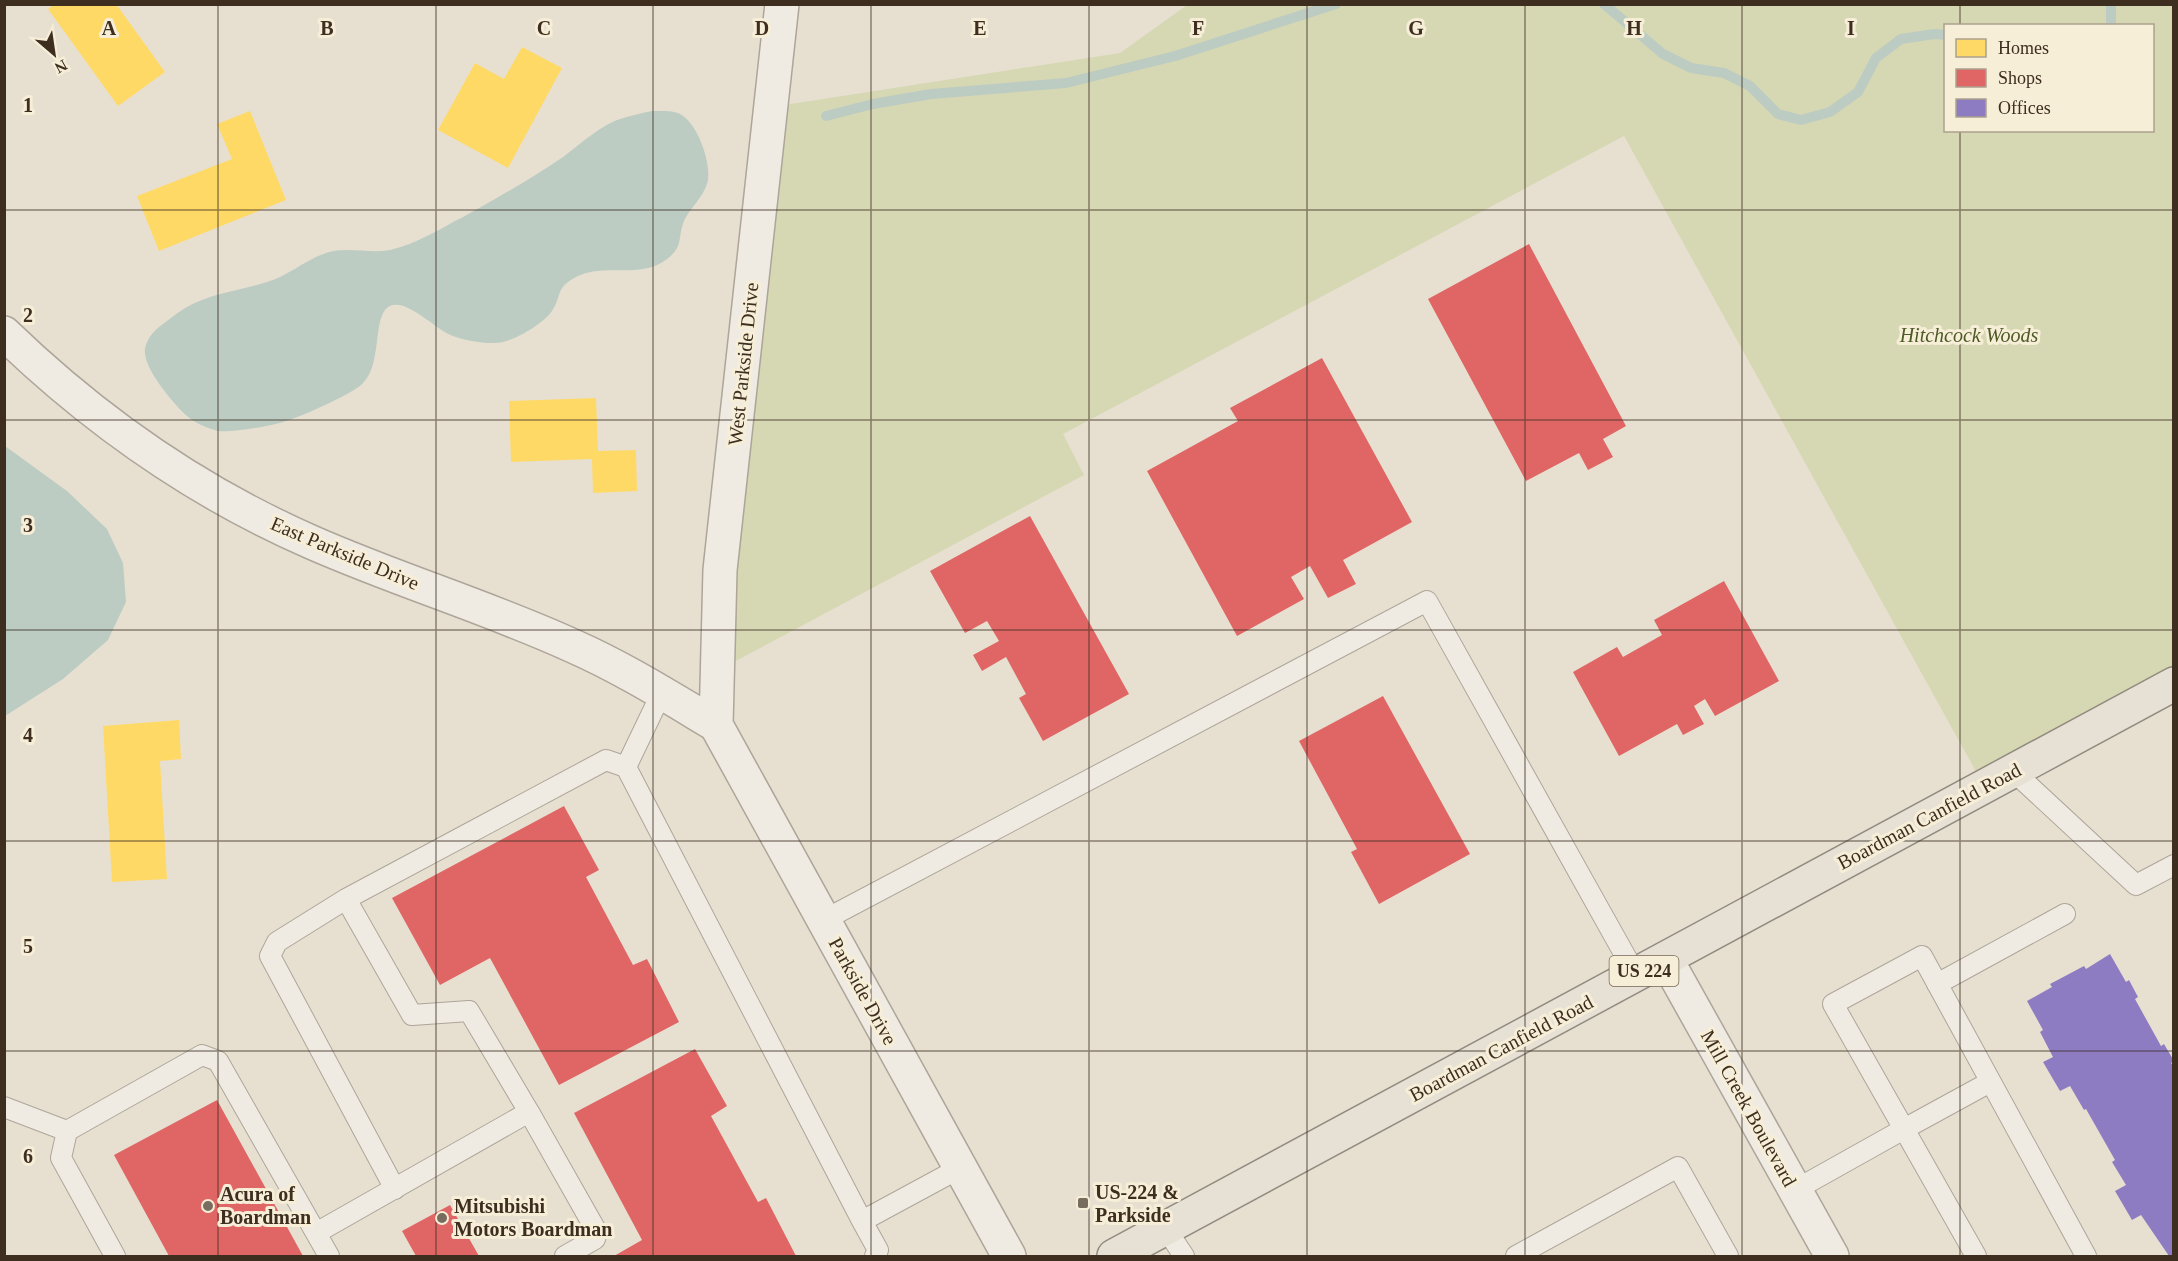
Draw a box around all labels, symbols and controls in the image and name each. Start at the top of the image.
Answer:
text: A [102,17,117,39]
text: B [320,17,334,39]
text: C [537,17,551,39]
text: D [755,17,769,39]
text: E [973,17,987,39]
text: F [1192,17,1204,39]
text: G [1408,17,1424,39]
text: H [1626,17,1642,39]
text: I [1847,17,1855,39]
north arrow [24,24,84,84]
legend [1944,24,2154,132]
text: Homes [1998,38,2049,58]
text: N [51,56,70,77]
text: Shops [1998,68,2042,88]
text: 1 [23,94,33,116]
text: Offices [1998,98,2051,118]
street label: West Parkside Drive [723,281,763,447]
text: 2 [23,304,33,326]
park label: Hitchcock Woods [1899,324,2039,346]
street label: East Parkside Drive [268,512,423,594]
text: 3 [23,514,33,536]
text: 4 [23,724,33,746]
street label: Boardman Canfield Road [1834,758,2024,874]
street label: Parkside Drive [824,933,902,1049]
text: 5 [23,935,33,957]
road number: US 224 [1610,956,1678,986]
street label: Boardman Canfield Road [1406,990,1596,1106]
street label: Mill Creek Boulevard [1697,1026,1801,1190]
text: 6 [23,1145,33,1167]
place label: US-224 & Parkside [1095,1181,1179,1226]
place label: Acura of Boardman [220,1183,311,1228]
place label: Mitsubishi Motors Boardman [454,1195,612,1240]
marker: US-224 & Parkside [1076,1196,1090,1210]
marker: Acura of Boardman [201,1199,215,1213]
marker: Mitsubishi Motors Boardman [435,1211,449,1225]

